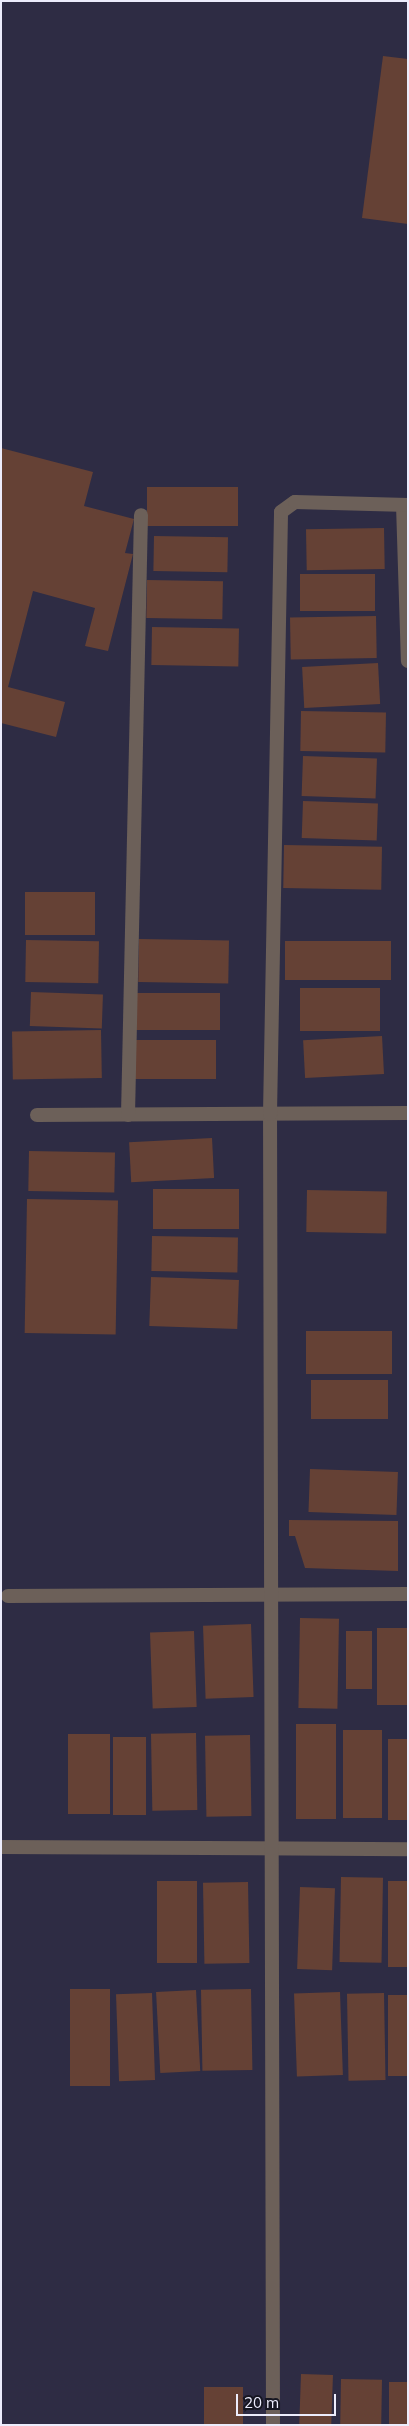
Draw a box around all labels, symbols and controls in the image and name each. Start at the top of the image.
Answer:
scale bar [239,2384,339,2416]
text: 20 m [244,2393,279,2412]

